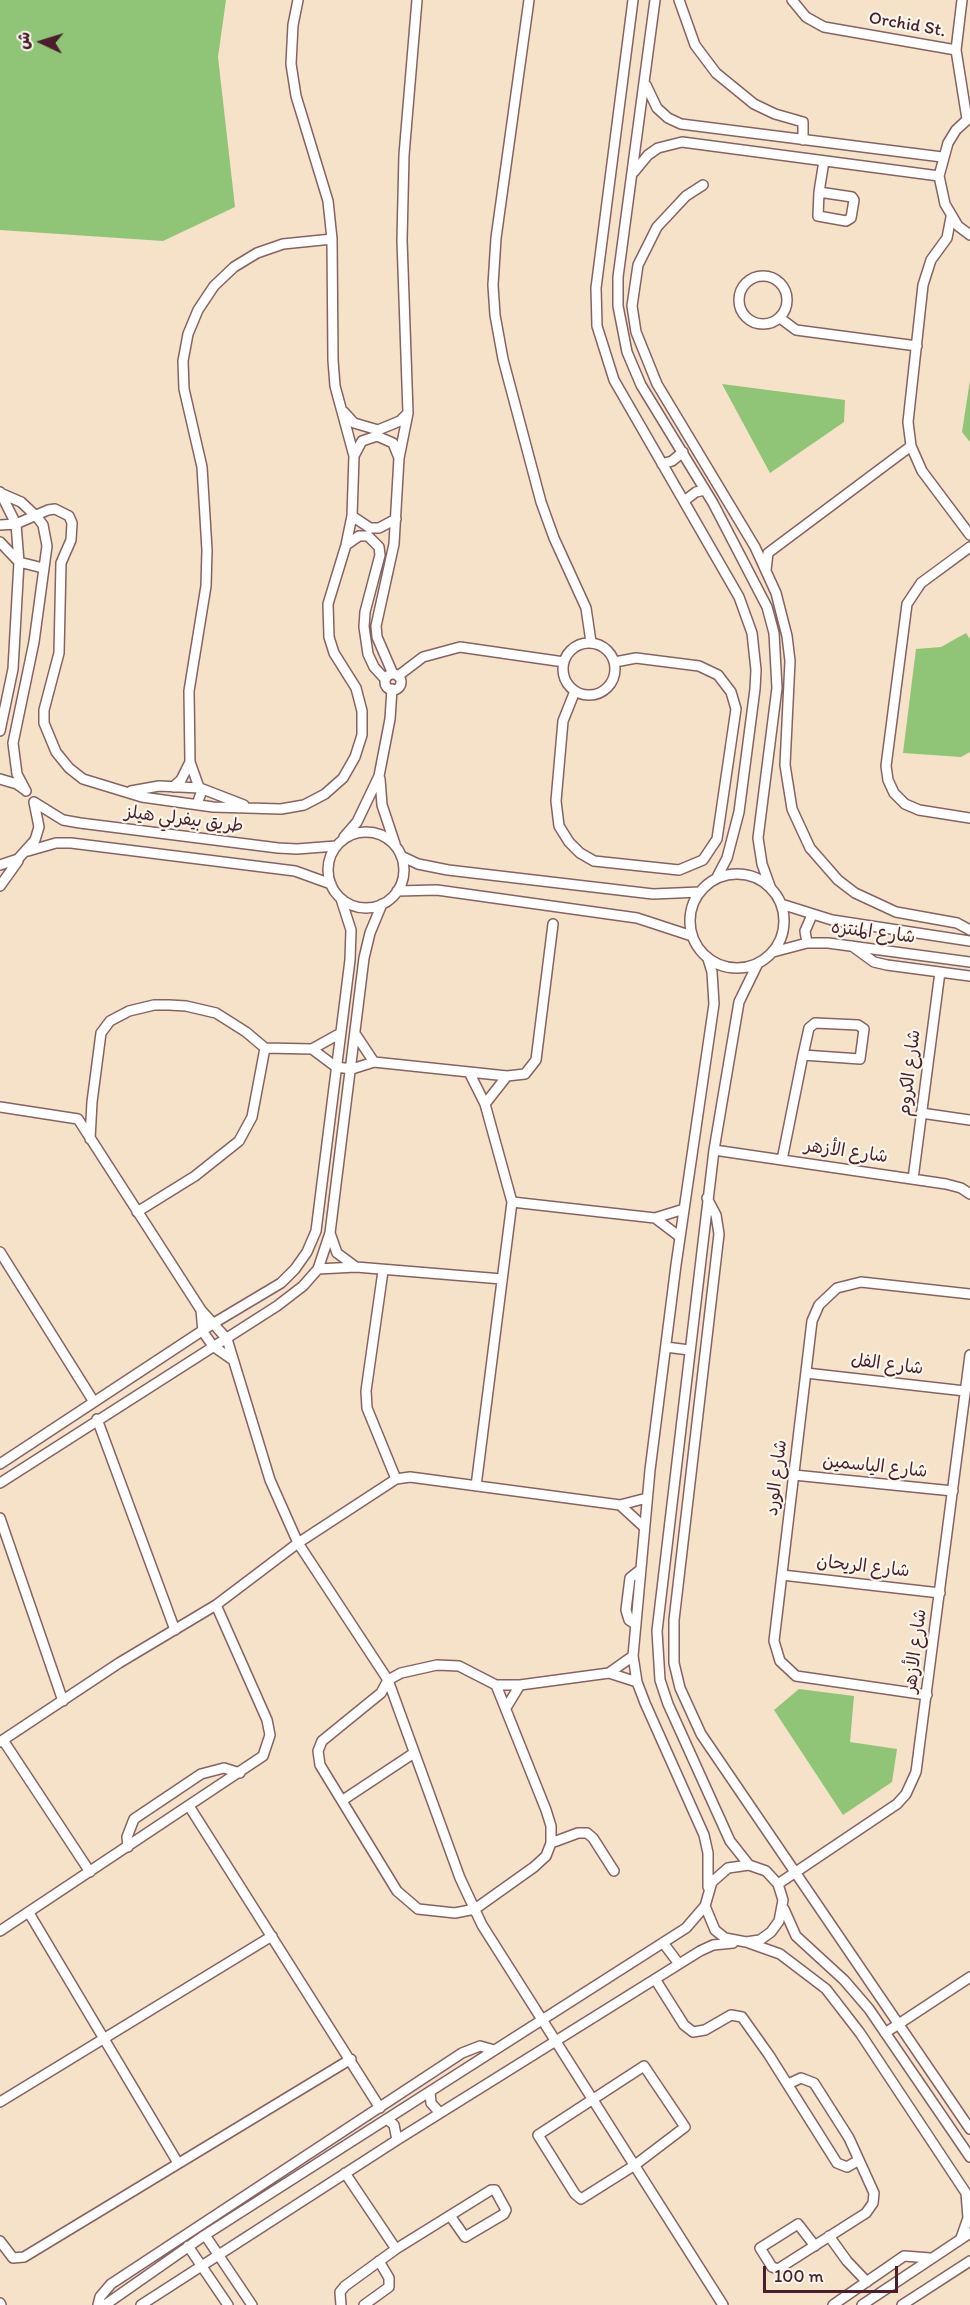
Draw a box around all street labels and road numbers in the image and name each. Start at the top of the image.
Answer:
street label: Orchid St. [867,8,947,42]
street label: طريق بيفرلي هيلز [123,802,245,838]
street label: شارع المنتزه [830,917,916,949]
street label: شارع الكروم [894,1029,926,1117]
street label: شارع الأزهر [803,1135,889,1169]
street label: شارع الفل [849,1350,925,1380]
street label: شارع الورد [762,1439,792,1517]
street label: شارع الياسمين [821,1451,929,1483]
street label: شارع الريحان [815,1551,911,1583]
street label: شارع الأزهر [900,1608,932,1694]

